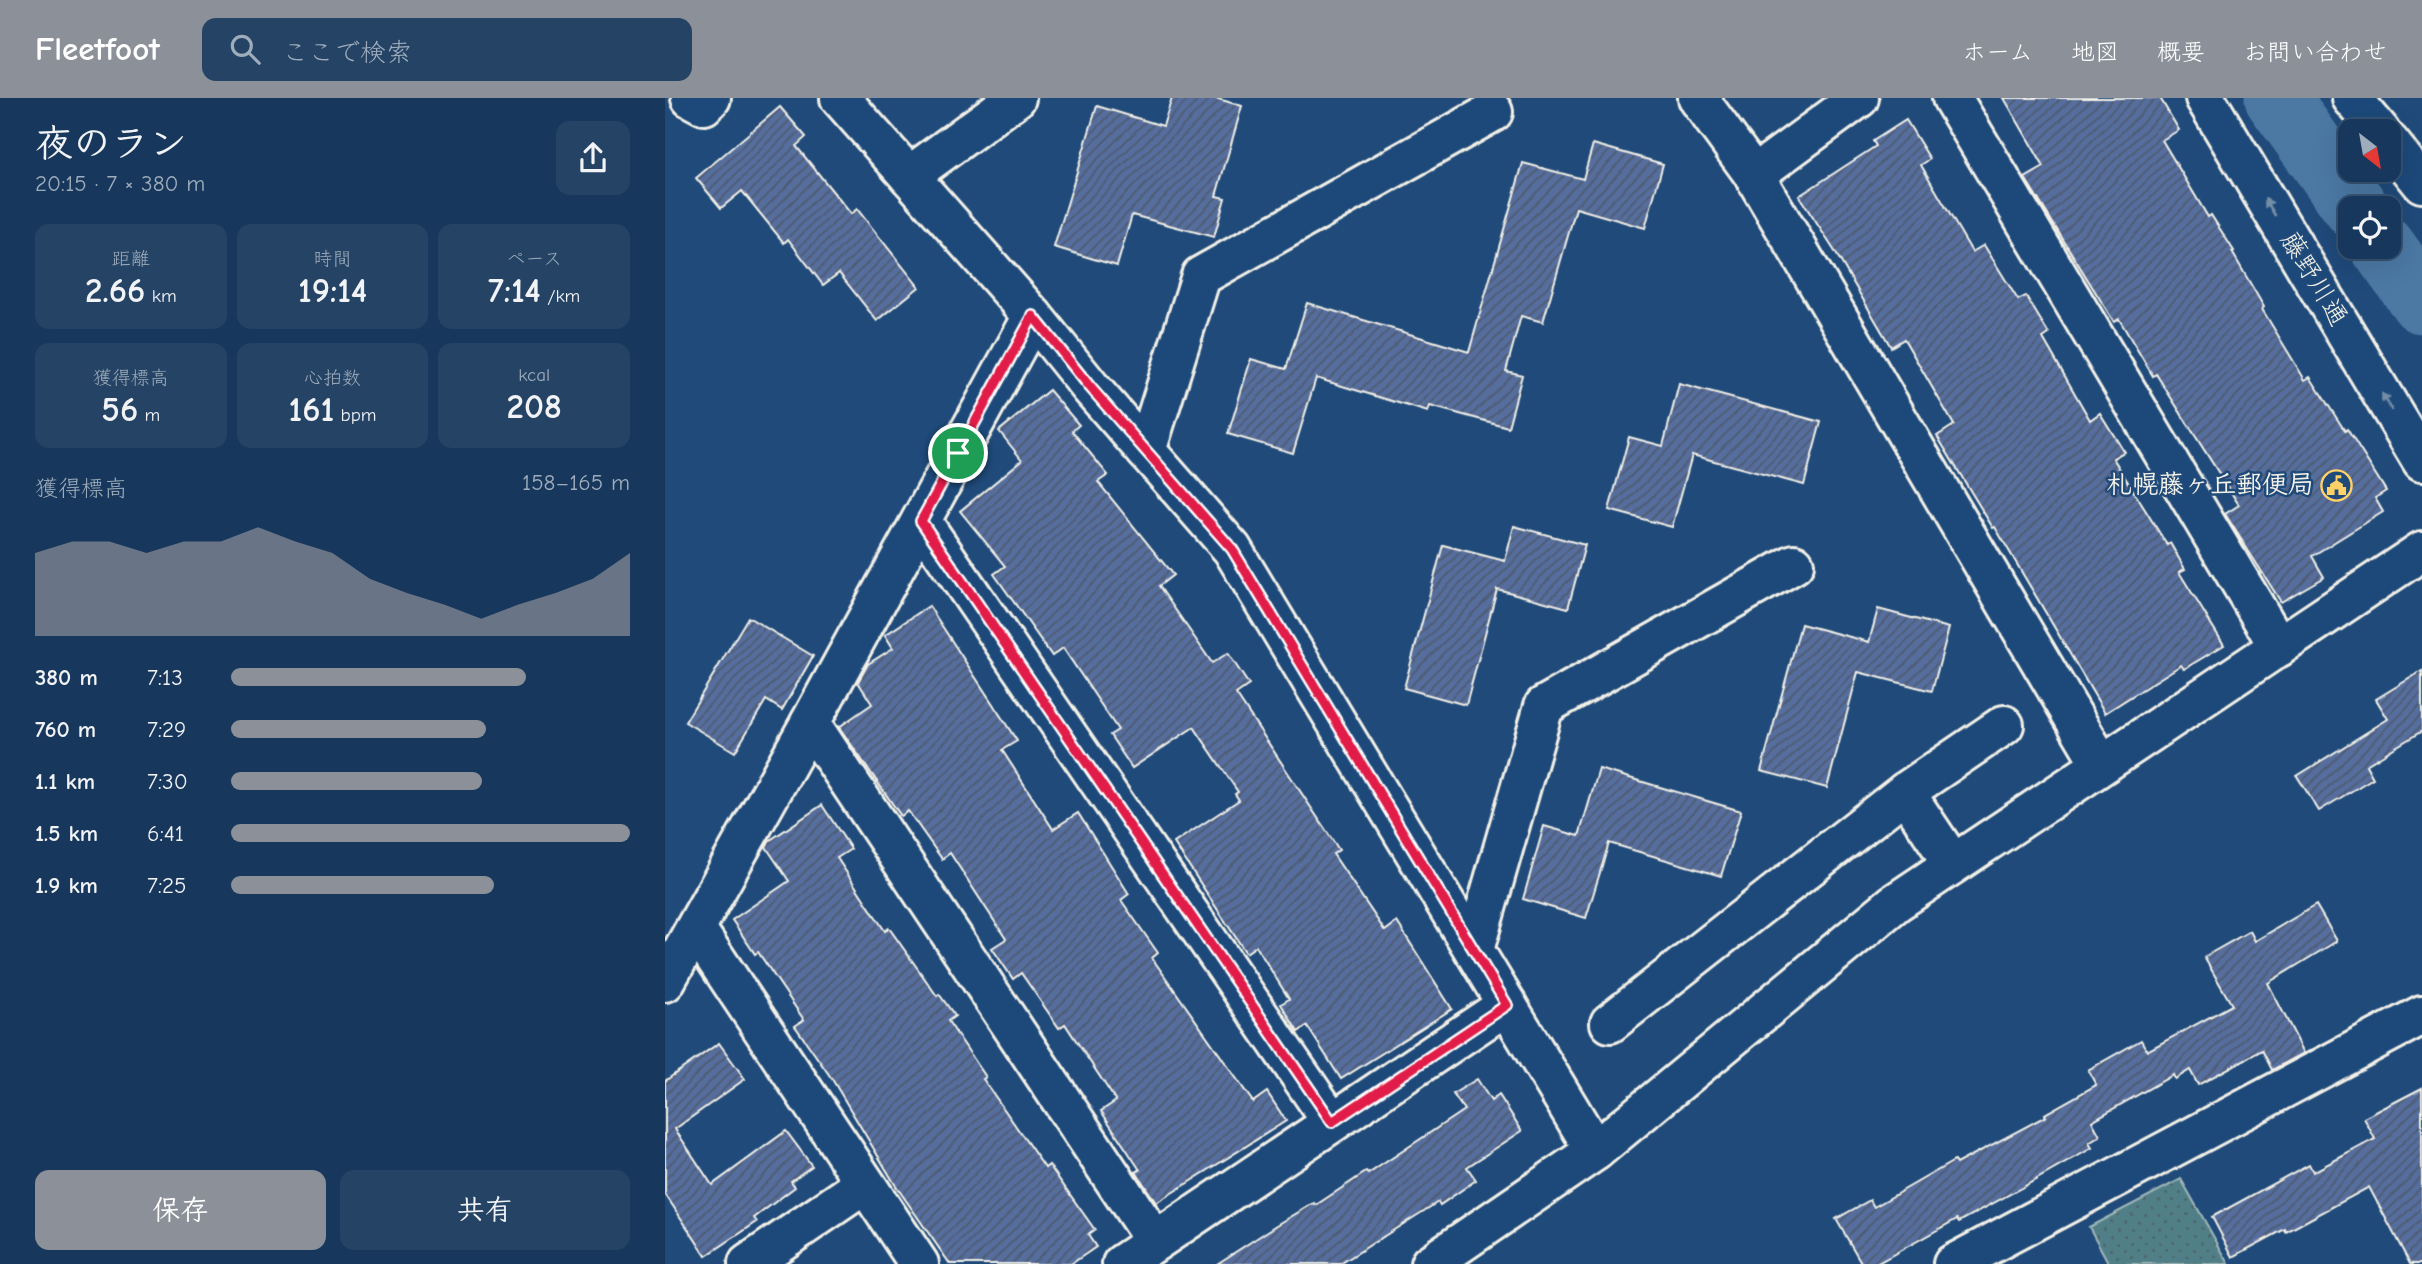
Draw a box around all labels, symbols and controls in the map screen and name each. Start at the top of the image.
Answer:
search box [202,18,692,81]
text: Fleetfoot [35,30,160,68]
icon: search [226,30,264,68]
text: ここで検索 [282,38,412,68]
text: ホーム [1962,38,2033,66]
text: 地図 [2071,38,2119,66]
text: 概要 [2157,38,2205,66]
text: お問い合わせ [2243,38,2387,66]
north arrow [2338,119,2401,182]
map controls [2338,119,2401,259]
button: share [556,121,630,195]
text: 夜のラン [35,122,187,166]
text: 20:15 · 7 × 380 m [35,170,205,197]
button: locate [2338,196,2401,259]
one-way arrow [2264,197,2277,216]
street label: 藤野川通 [2274,227,2354,331]
text: 距離 [112,248,150,270]
text: 時間 [313,248,352,270]
text: ペース [506,248,562,270]
text: 2.66 [85,270,145,311]
text: 19:14 [298,270,367,311]
text: 7:14 [488,270,541,311]
text: km [145,285,177,307]
text: /km [541,285,580,307]
text: kcal [518,364,550,386]
text: 獲得標高 [93,367,169,389]
text: 心拍数 [304,367,361,389]
text: 208 [506,386,562,427]
text: 56 [101,389,138,430]
text: 161 [288,389,334,430]
one-way arrow [2381,393,2393,412]
text: m [138,404,160,426]
text: bpm [334,404,377,426]
pin [928,423,988,483]
icon: arrive [939,434,977,472]
public building icon: 札幌藤ヶ丘郵便局 [2320,468,2354,502]
text: 158–165 m [522,469,630,496]
place label: 札幌藤ヶ丘郵便局 [2106,470,2314,500]
text: 獲得標高 [35,475,127,502]
text: 380 m [35,664,98,691]
text: 7:13 [147,664,183,691]
text: 760 m [35,716,96,743]
text: 7:29 [147,716,186,743]
text: 1.1 km [35,768,95,795]
text: 7:30 [147,768,188,795]
text: 1.5 km [35,820,98,847]
text: 6:41 [147,820,184,847]
text: 1.9 km [35,872,98,899]
text: 7:25 [147,872,187,899]
button: 保存 [35,1170,326,1250]
button: 共有 [340,1170,630,1250]

